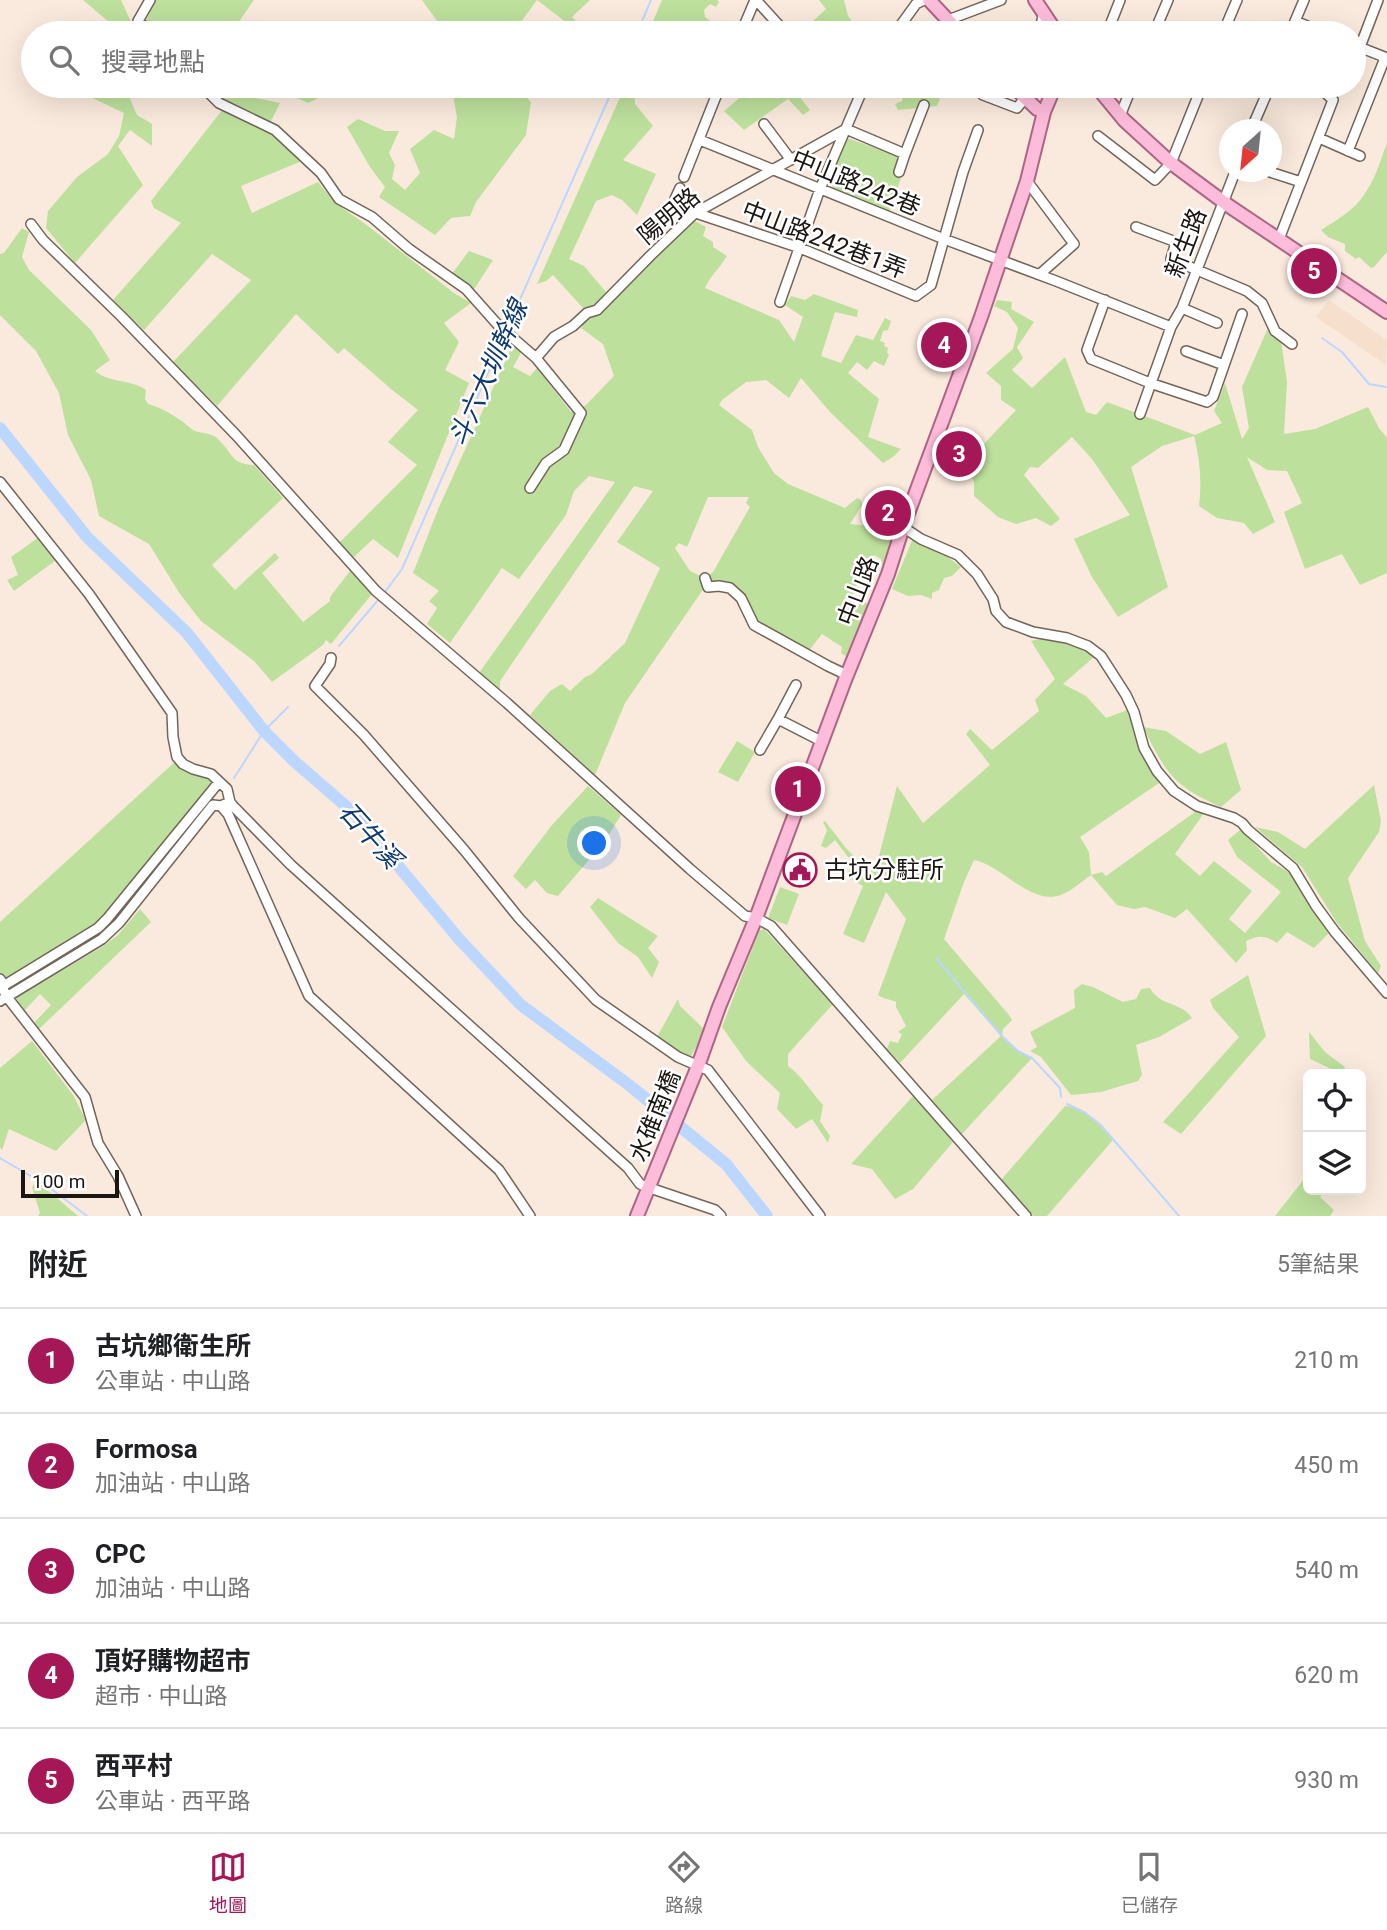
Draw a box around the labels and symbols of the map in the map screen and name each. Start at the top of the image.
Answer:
north arrow [1219,119,1282,182]
street label: 中山路242巷 [787,144,925,222]
street label: 陽明路 [632,182,706,250]
street label: 中山路242巷1弄 [738,196,910,284]
street label: 新生路 [1160,204,1212,282]
pin: 5 [1291,245,1337,297]
water label: 斗六大圳幹線 [443,293,535,450]
pin: 4 [921,319,967,371]
pin: 3 [936,428,982,480]
pin: 2 [865,487,911,539]
street label: 中山路 [832,552,884,630]
pin: 1 [775,763,821,815]
water label: 石牛溪 [333,796,410,877]
your location [577,826,611,860]
public building icon: 古坑分駐所 [781,851,819,889]
place label: 古坑分駐所 [824,856,944,884]
street label: 水碓南橋 [624,1066,686,1166]
scale bar [21,1167,119,1199]

